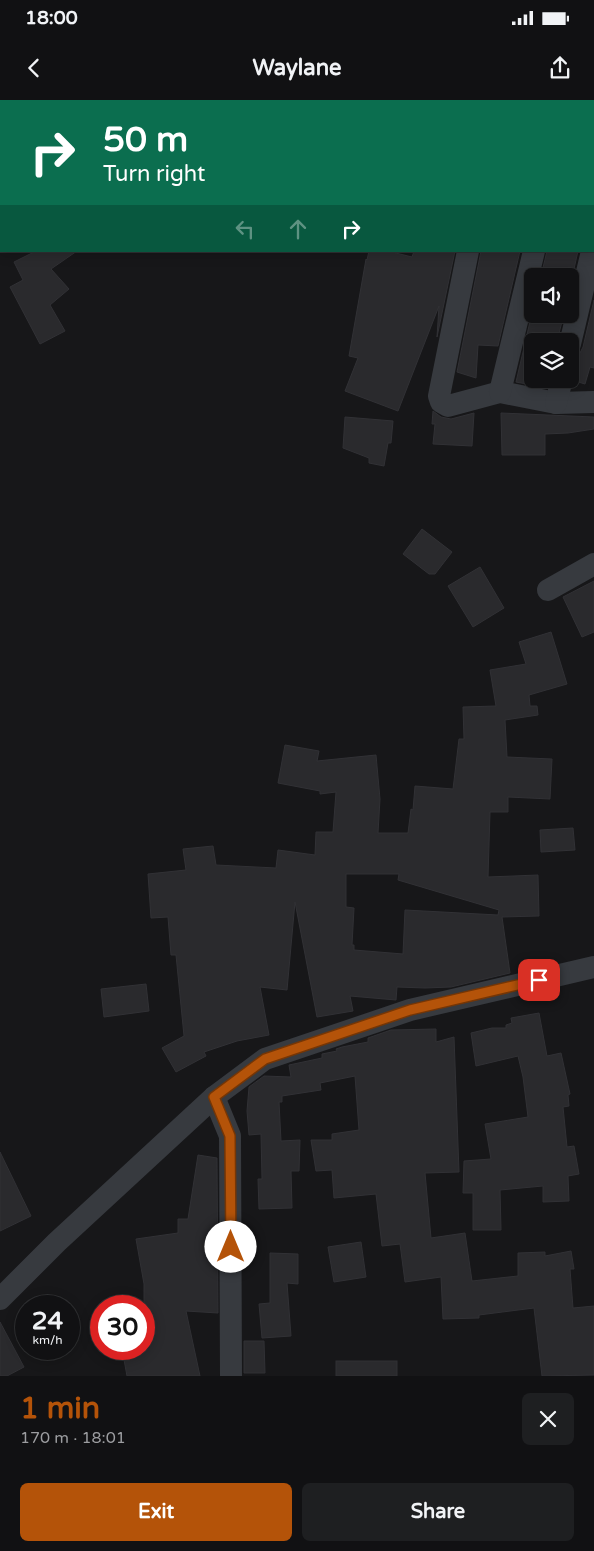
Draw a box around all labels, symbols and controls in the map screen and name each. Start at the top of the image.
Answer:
text: 18:00 [25,7,78,29]
icon: back [20,54,48,82]
icon: share [546,54,574,82]
text: Waylane [252,55,342,81]
text: 50 m [103,119,188,161]
icon: right [20,120,85,185]
text: Turn right [103,161,205,187]
icon: left [231,215,259,243]
icon: ahead [284,215,312,243]
icon: right [337,215,365,243]
map controls [524,268,579,388]
button: sound [524,268,579,323]
button: layers [524,333,579,388]
pin [518,959,560,1001]
icon: arrive [525,966,553,994]
position arrow [204,1220,256,1272]
speed limit sign: 30 [90,1295,155,1360]
text: 24 [32,1306,63,1336]
text: km/h [32,1333,63,1347]
text: 1 min [20,1390,100,1427]
button: close [522,1393,574,1445]
text: 170 m · 18:01 [20,1428,126,1448]
button: Exit [20,1483,292,1541]
button: Share [302,1483,574,1541]

